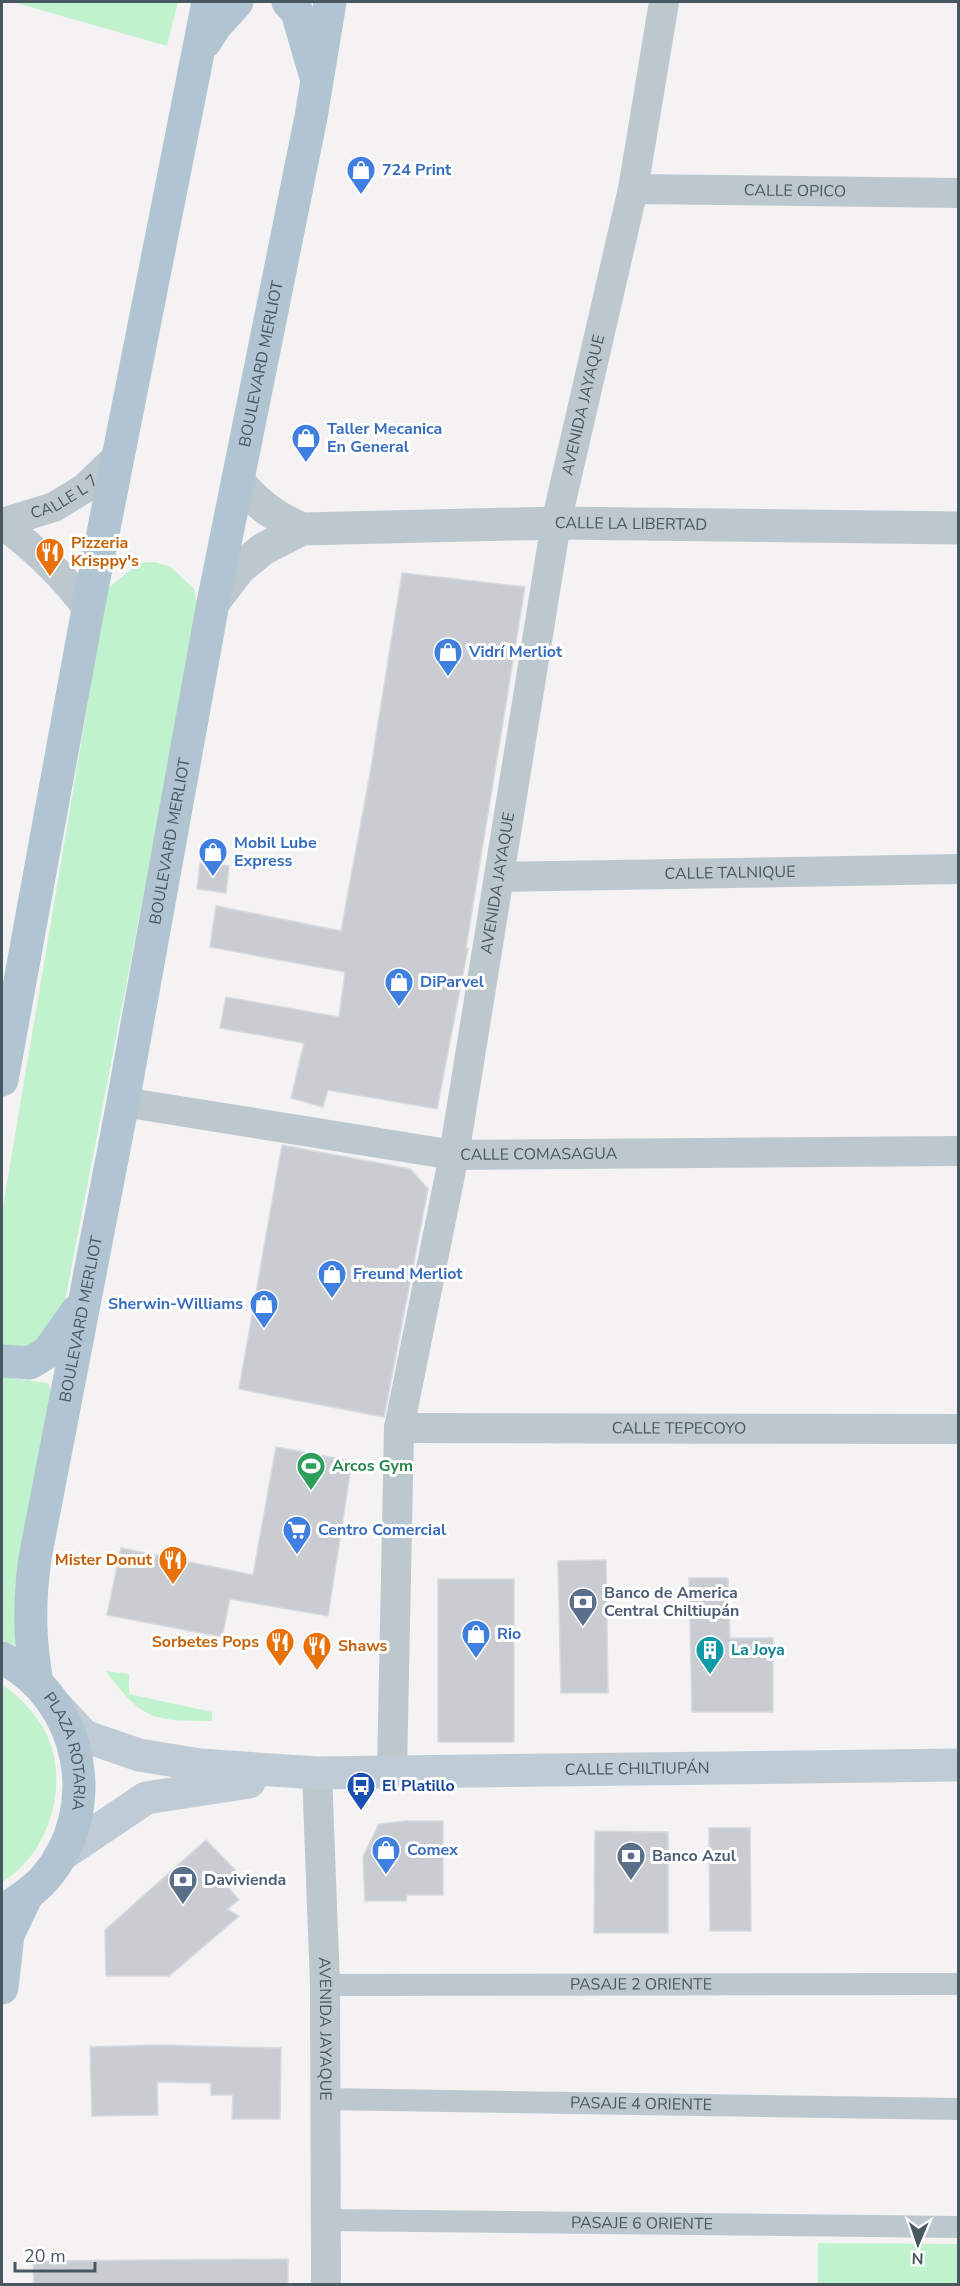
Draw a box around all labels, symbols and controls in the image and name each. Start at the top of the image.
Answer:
shop icon: 724 Print [345,154,377,196]
place label: 724 Print [382,159,452,181]
street label: CALLE OPICO [744,179,846,203]
street label: BOULEVARD MERLIOT [234,278,289,449]
street label: AVENIDA JAYAQUE [556,332,610,477]
place label: Taller Mecanica En General [327,418,442,458]
shop icon: Taller Mecanica En General [290,422,322,464]
street label: CALLE L 7 [28,470,103,525]
street label: CALLE LA LIBERTAD [555,512,707,536]
place label: Pizzeria Krisppy's [71,532,139,572]
restaurant icon: Pizzeria Krisppy's [34,536,66,578]
shop icon: Vidrí Merliot [432,636,464,678]
place label: Vidrí Merliot [468,641,563,663]
street label: BOULEVARD MERLIOT [144,756,196,926]
street label: AVENIDA JAYAQUE [476,810,520,956]
place label: Mobil Lube Express [234,832,317,872]
shop icon: Mobil Lube Express [197,836,229,878]
street label: CALLE TALNIQUE [664,861,796,885]
shop icon: DiParvel [383,966,415,1008]
place label: DiParvel [420,971,484,993]
street label: CALLE COMASAGUA [460,1143,618,1166]
street label: BOULEVARD MERLIOT [54,1234,108,1404]
shop icon: Freund Merliot [316,1258,348,1300]
place label: Freund Merliot [353,1263,463,1285]
shop icon: Sherwin-Williams [248,1288,280,1330]
place label: Sherwin-Williams [108,1293,243,1315]
street label: CALLE TEPECOYO [612,1417,746,1440]
sports icon: Arcos Gym [295,1450,327,1492]
place label: Arcos Gym [332,1455,413,1477]
supermarket icon: Centro Comercial [281,1514,313,1556]
place label: Centro Comercial [318,1519,446,1541]
restaurant icon: Mister Donut [157,1544,189,1586]
place label: Mister Donut [55,1549,153,1571]
place label: Banco de America Central Chiltiupán [604,1582,739,1622]
bank icon: Banco de America Central Chiltiupán [567,1586,599,1628]
shop icon: Rio [460,1618,492,1660]
place label: Rio [497,1623,521,1645]
restaurant icon: Sorbetes Pops [264,1626,296,1668]
restaurant icon: Shaws [301,1630,333,1672]
place label: Sorbetes Pops [152,1631,259,1653]
building icon: La Joya [694,1634,726,1676]
place label: Shaws [338,1635,388,1657]
place label: La Joya [731,1639,785,1661]
street label: PLAZA ROTARIA [38,1688,90,1813]
street label: CALLE CHILTIUPÁN [565,1757,710,1781]
bus stop icon: El Platillo [345,1770,377,1812]
place label: El Platillo [382,1775,455,1797]
shop icon: Comex [370,1834,402,1876]
place label: Comex [407,1839,458,1861]
bank icon: Banco Azul [615,1840,647,1882]
place label: Banco Azul [652,1845,736,1867]
bank icon: Davivienda [167,1864,199,1906]
place label: Davivienda [204,1869,286,1891]
street label: AVENIDA JAYAQUE [313,1957,336,2101]
street label: PASAJE 2 ORIENTE [570,1973,712,1996]
street label: PASAJE 4 ORIENTE [570,2092,712,2116]
street label: PASAJE 6 ORIENTE [571,2212,713,2235]
north arrow [888,2214,948,2274]
scale bar [15,2235,94,2273]
text: 20 m [24,2244,66,2268]
text: N [911,2247,924,2269]

